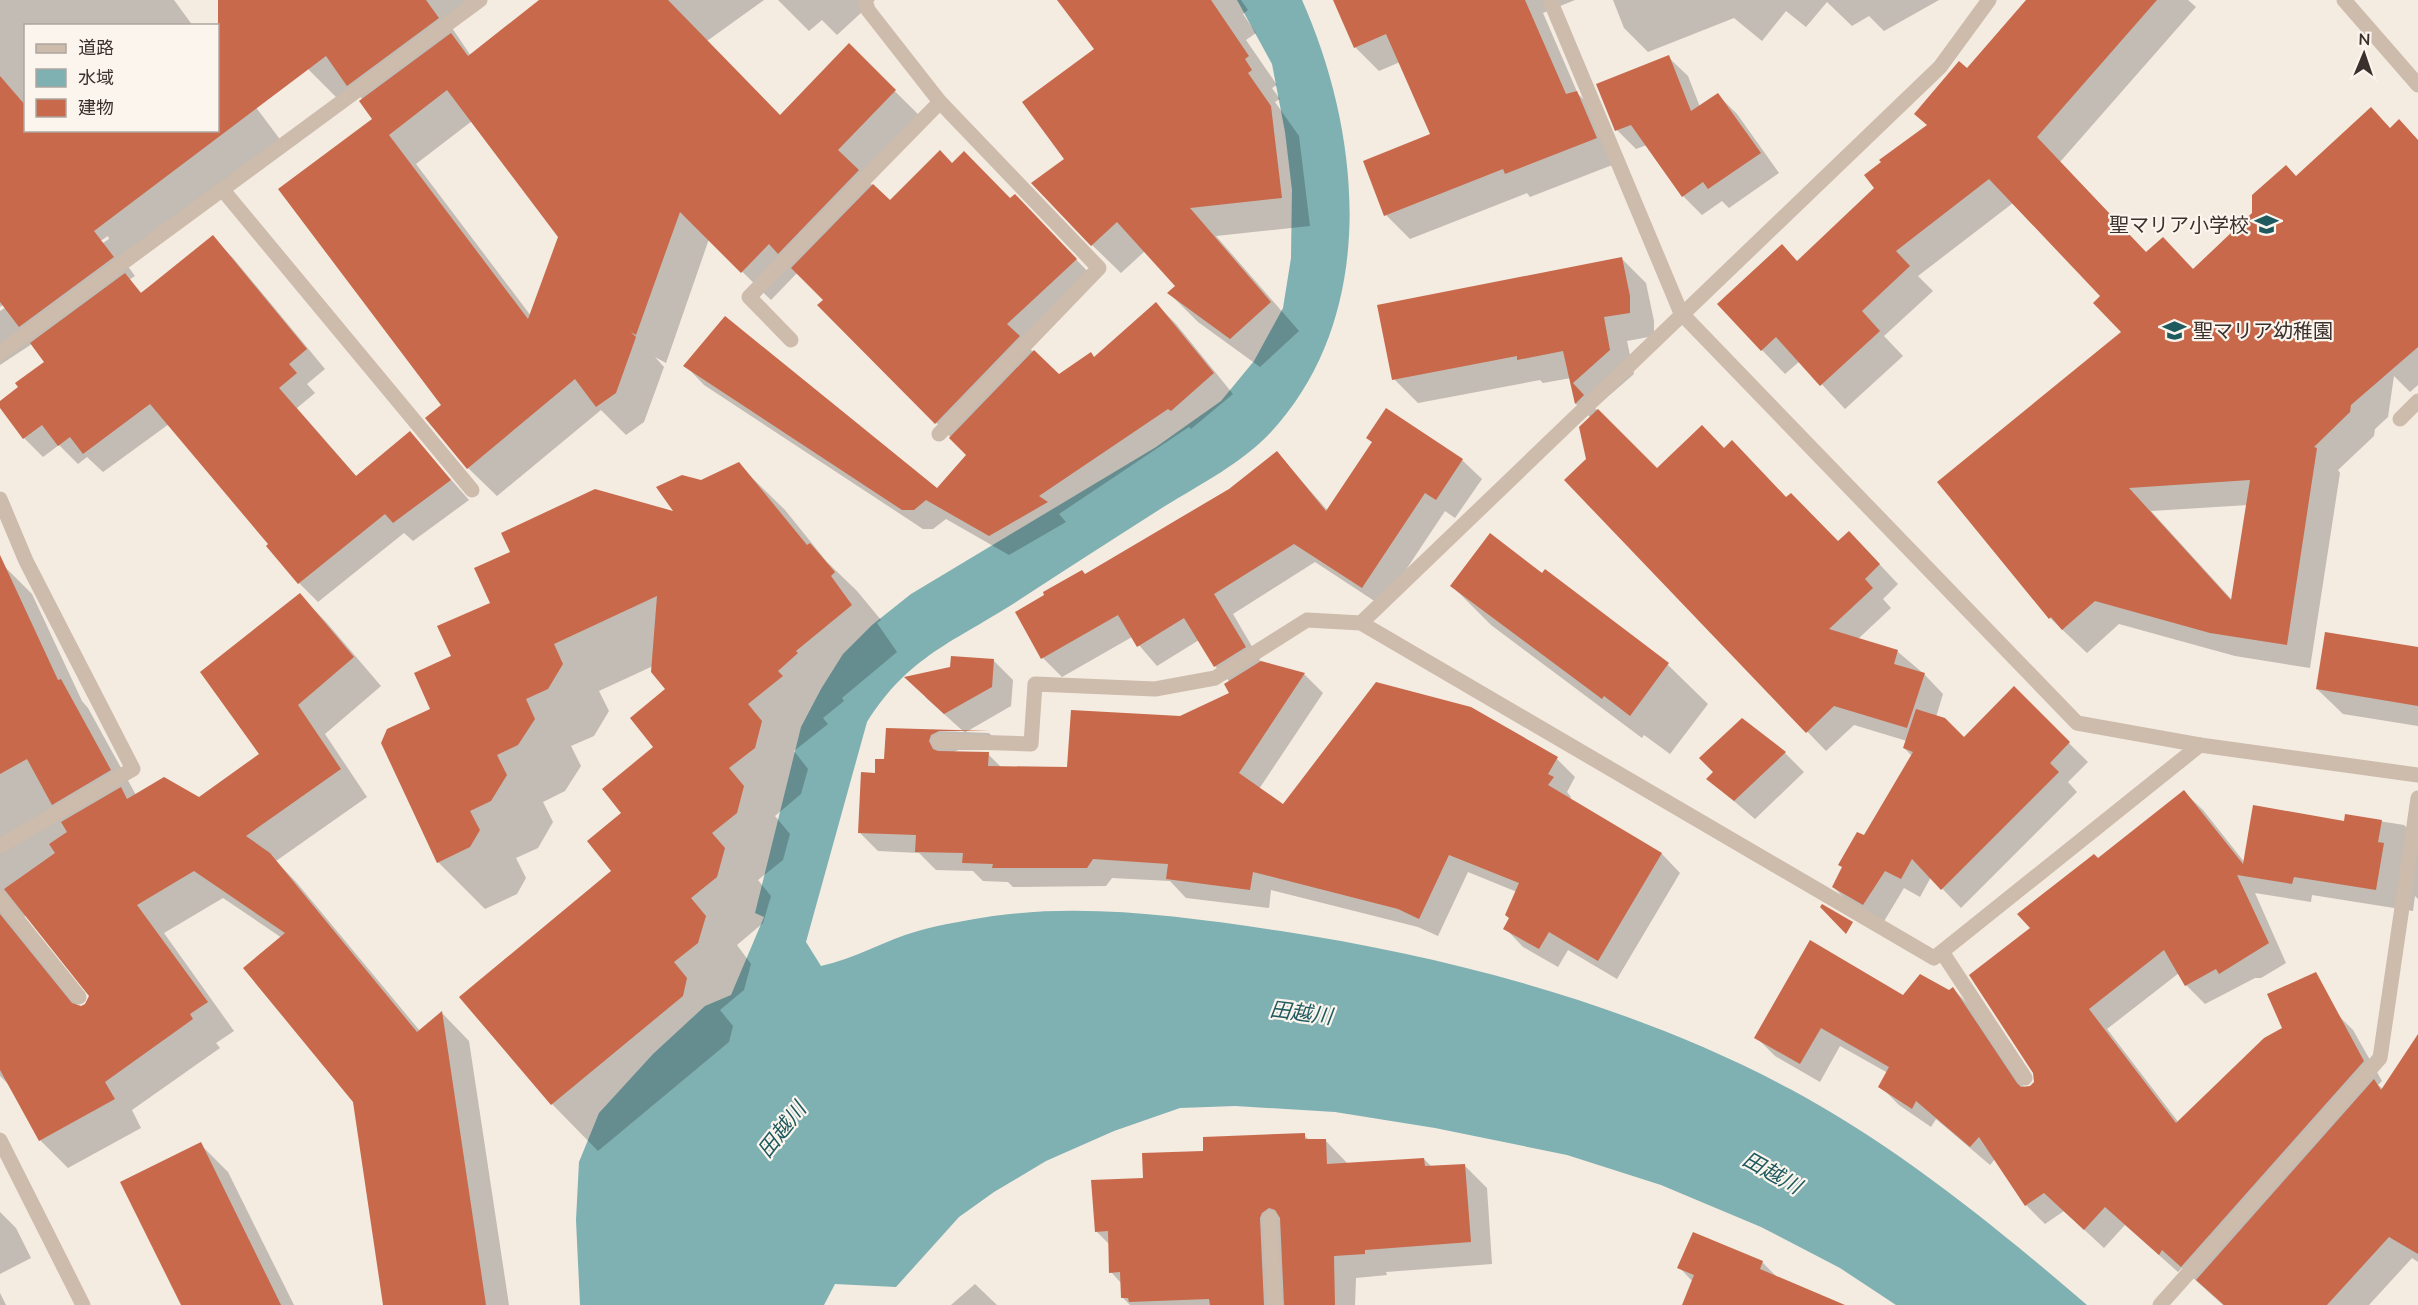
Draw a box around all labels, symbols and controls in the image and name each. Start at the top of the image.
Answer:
legend [24,24,219,132]
north arrow [2334,24,2394,84]
text: N [2358,29,2371,51]
text: 道路 [78,36,114,60]
text: 水域 [78,66,114,90]
text: 建物 [78,96,114,120]
place label: 聖マリア小学校 [2109,212,2249,239]
school or university icon: 聖マリア小学校 [2254,212,2280,238]
school or university icon: 聖マリア幼稚園 [2162,318,2188,344]
place label: 聖マリア幼稚園 [2193,318,2333,345]
water label: 田越川 [1268,995,1336,1031]
water label: 田越川 [752,1095,814,1163]
water label: 田越川 [1738,1145,1808,1201]

